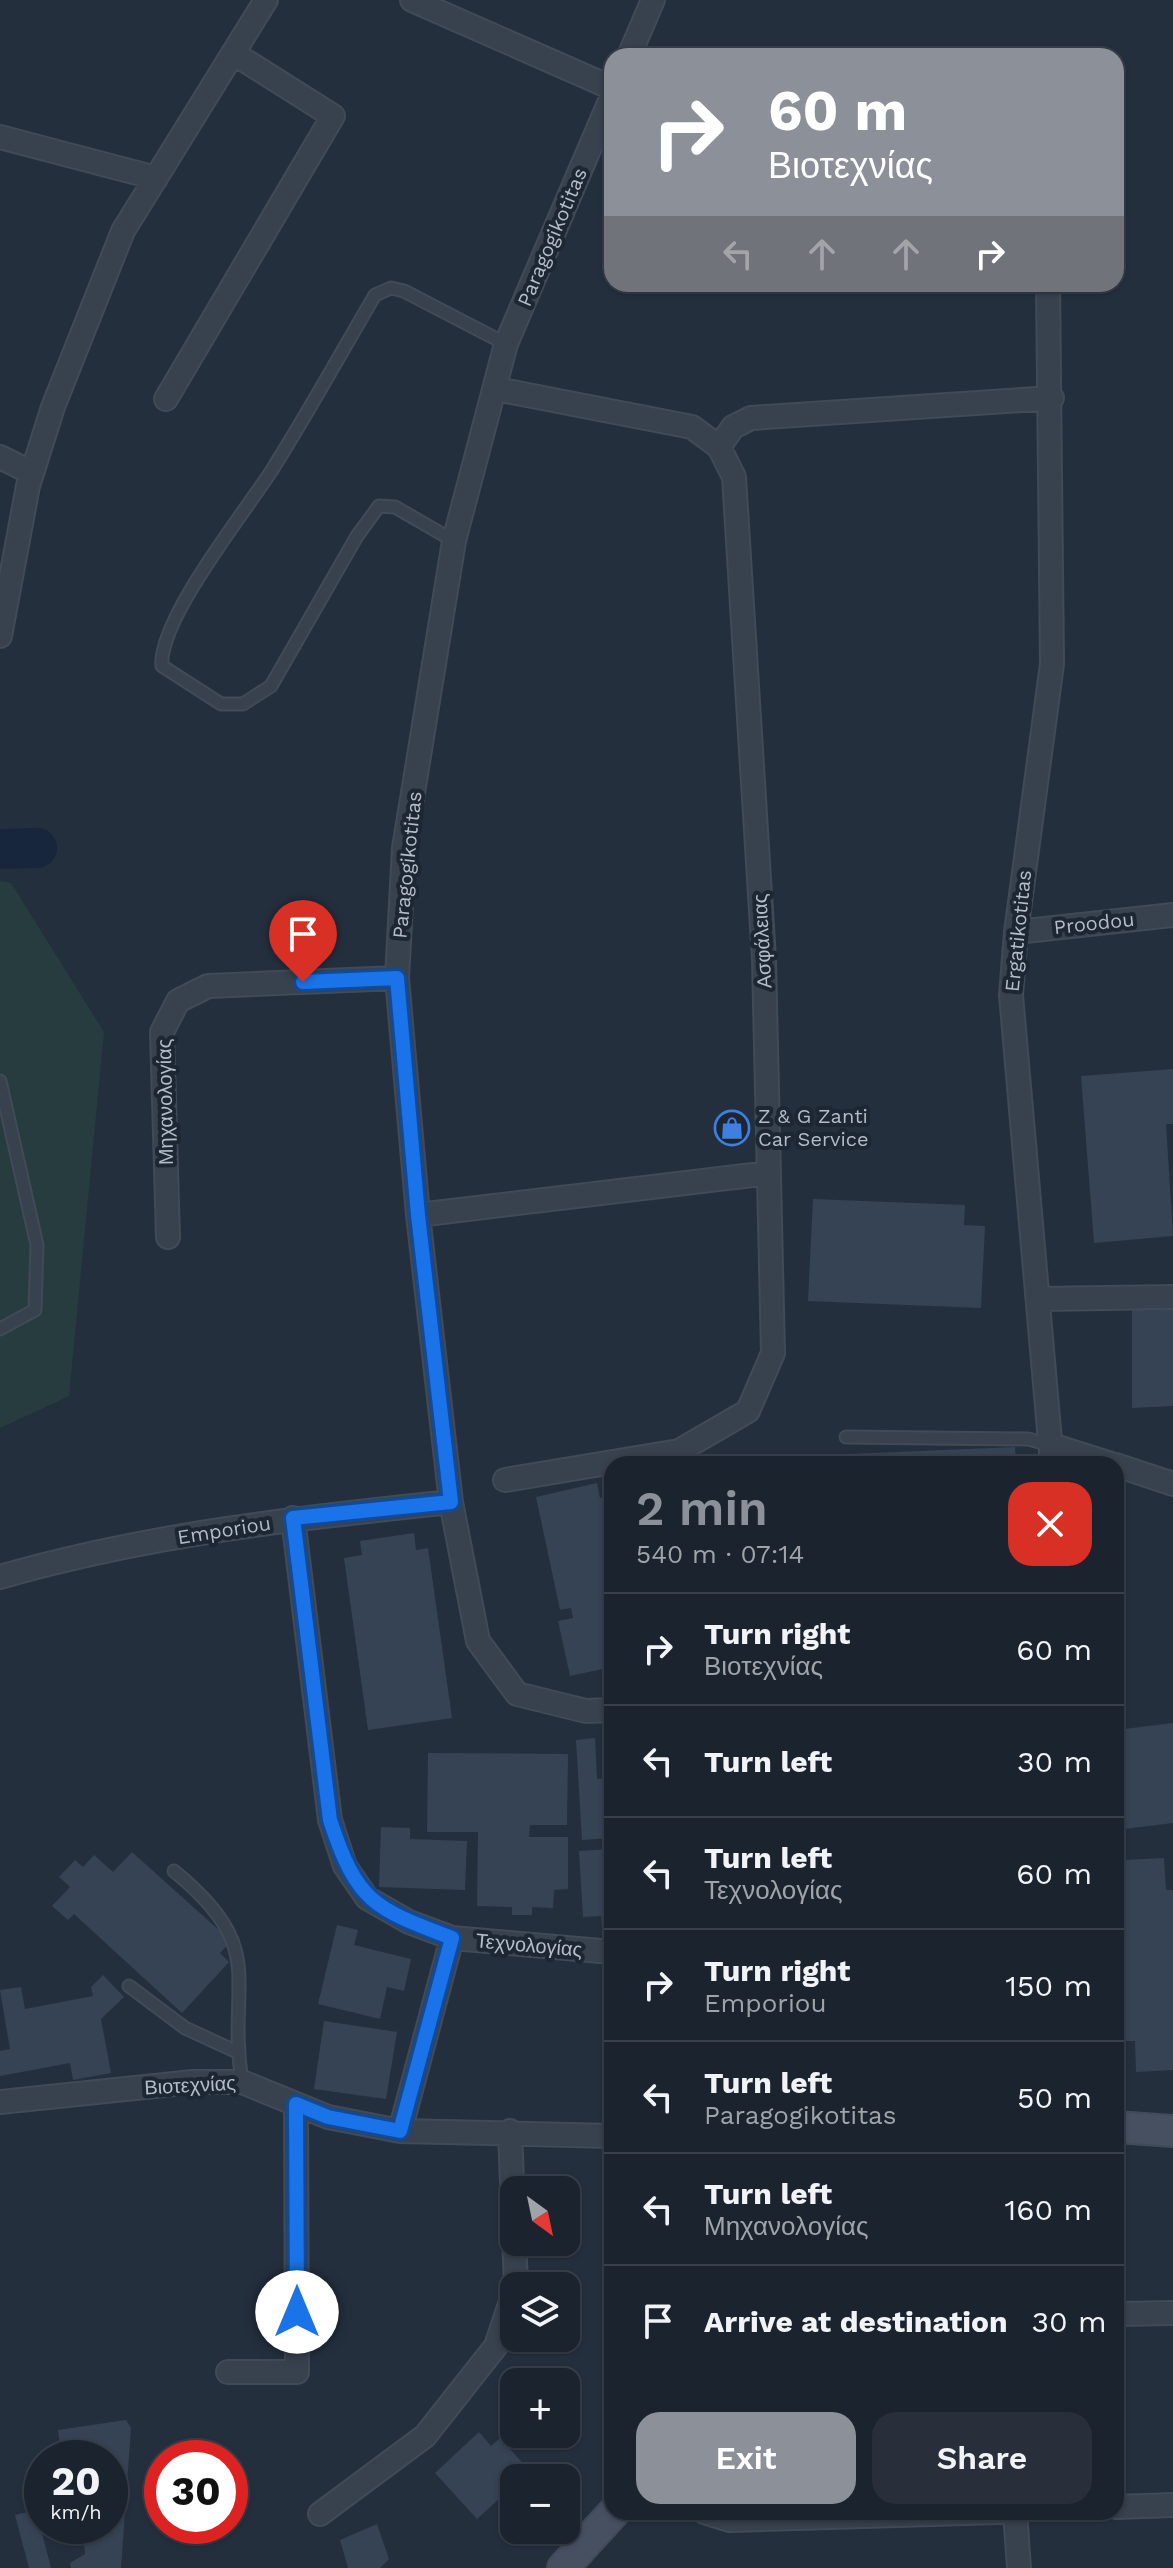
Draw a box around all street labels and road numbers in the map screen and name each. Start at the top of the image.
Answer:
street label: Paragogikotitas [512,164,592,310]
street label: Paragogikotitas [387,790,427,940]
street label: Ergatikotitas [1000,869,1036,993]
street label: Ασφάλειας [748,893,776,989]
street label: Proodou [1053,907,1135,939]
street label: Μηχανολογίας [152,1038,178,1165]
street label: Emporiou [176,1511,272,1549]
street label: Τεχνολογίας [475,1928,584,1962]
street label: Βιοτεχνίας [144,2071,237,2099]

